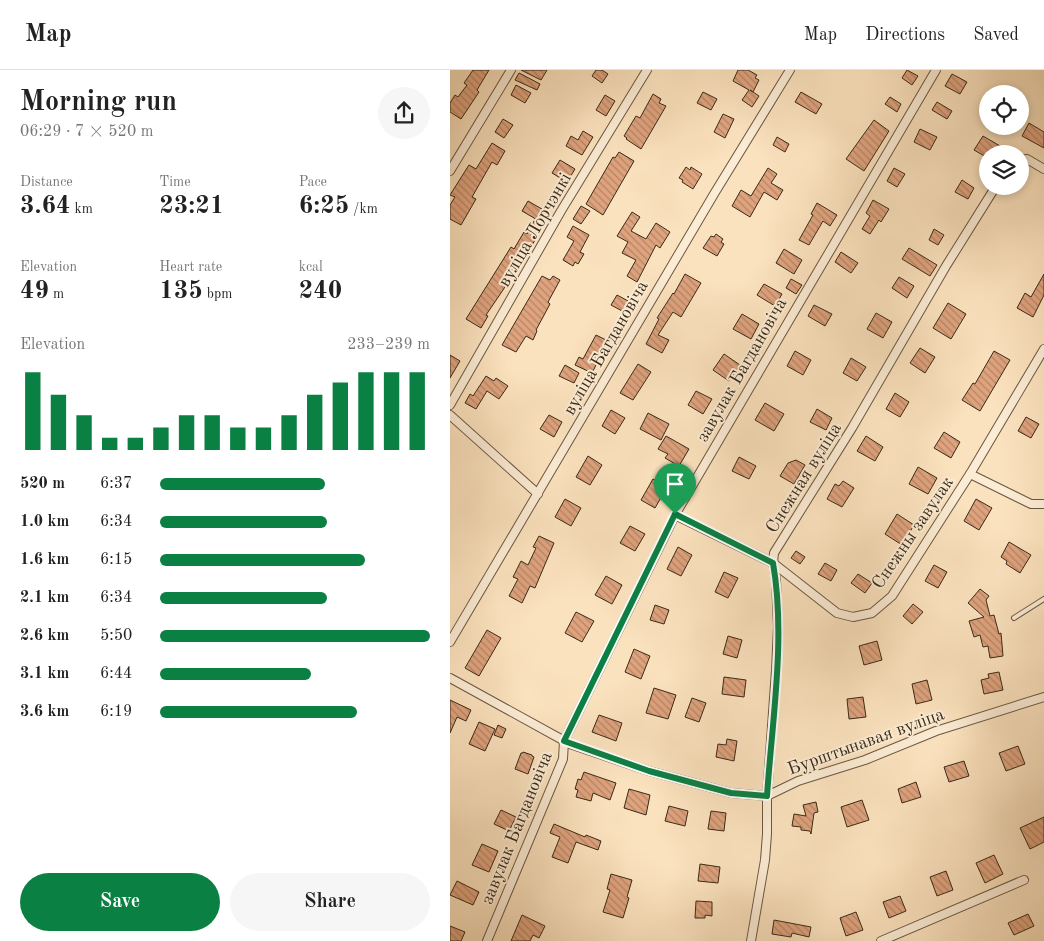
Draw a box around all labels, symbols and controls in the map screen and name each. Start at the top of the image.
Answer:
text: Map [25,23,72,47]
text: Map [804,26,837,44]
text: Directions [865,26,945,44]
text: Saved [973,26,1019,44]
map controls [979,85,1029,195]
button: locate [979,85,1029,135]
button: share [378,87,430,139]
text: Morning run [20,89,177,117]
text: 06:29 · 7 × 520 m [20,124,153,140]
button: layers [979,145,1029,195]
street label: вуліца Лорчэнкі [495,170,575,290]
text: Distance [20,175,73,189]
text: Time [159,175,191,189]
text: Pace [299,175,327,189]
text: 3.64 [20,194,71,219]
text: 23:21 [159,194,224,219]
text: 6:25 [299,194,349,219]
text: km [71,202,93,216]
text: /km [349,202,378,216]
text: Elevation [20,260,77,274]
text: Heart rate [159,260,222,274]
text: kcal [299,260,323,274]
street label: вуліца Багдановіча [560,278,652,418]
text: 49 [20,279,49,304]
text: 135 [159,279,203,304]
text: 240 [299,279,342,304]
text: m [49,287,64,301]
text: bpm [203,287,232,301]
street label: завулак Багдановіча [694,295,790,445]
text: Elevation [20,337,85,353]
text: 233–239 m [347,337,430,353]
street label: Снежная вуліца [763,420,845,536]
pin [654,463,696,514]
icon: arrive [661,470,689,498]
street label: Снежны завулак [869,474,957,592]
text: 520 m [20,476,65,492]
text: 6:37 [100,476,132,492]
text: 1.0 km [20,514,69,530]
text: 6:34 [100,514,132,530]
text: 1.6 km [20,552,69,568]
text: 6:15 [100,552,132,568]
text: 2.1 km [20,590,69,606]
text: 6:34 [100,590,132,606]
text: 2.6 km [20,628,69,644]
text: 5:50 [100,628,132,644]
text: 3.1 km [20,666,69,682]
text: 6:44 [100,666,132,682]
text: 3.6 km [20,704,69,720]
text: 6:19 [100,704,132,720]
street label: Бурштынавая вуліца [785,705,947,779]
street label: завулак Багдановіча [478,749,556,907]
button: Save [20,873,220,931]
button: Share [230,873,430,931]

